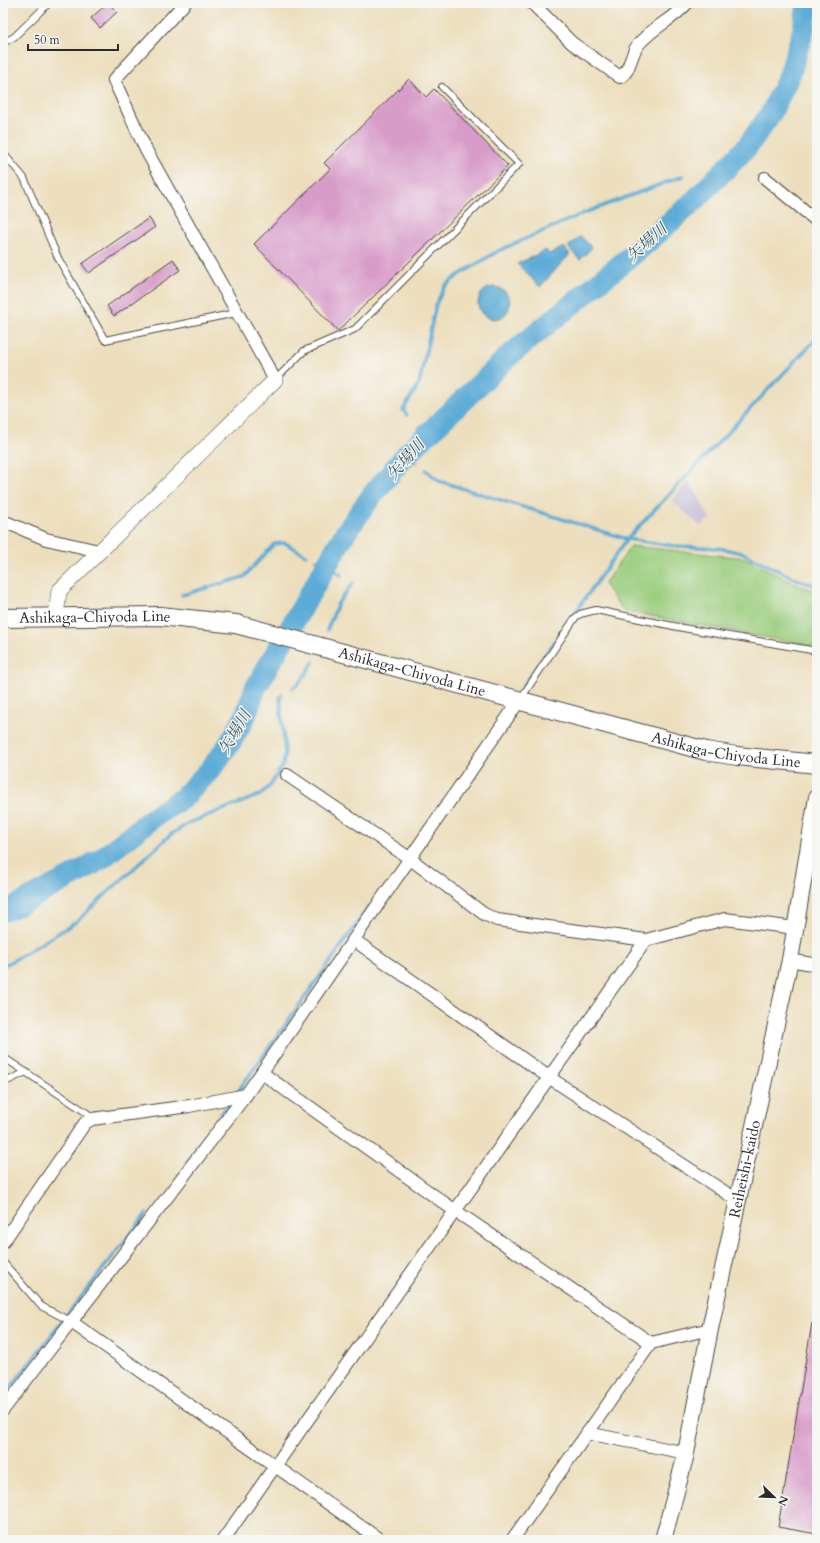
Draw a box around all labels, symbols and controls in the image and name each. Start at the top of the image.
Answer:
scale bar [28,26,118,52]
text: 50 m [34,32,61,48]
water label: 矢場川 [621,217,673,267]
water label: 矢場川 [382,433,431,485]
street label: Ashikaga-Chiyoda Line [19,606,172,628]
street label: Ashikaga-Chiyoda Line [337,642,488,701]
water label: 矢場川 [213,704,257,759]
street label: Ashikaga-Chiyoda Line [649,727,802,772]
street label: Reiheishi-kaido [724,1118,765,1220]
north arrow [754,1477,794,1517]
text: N [774,1493,792,1508]

